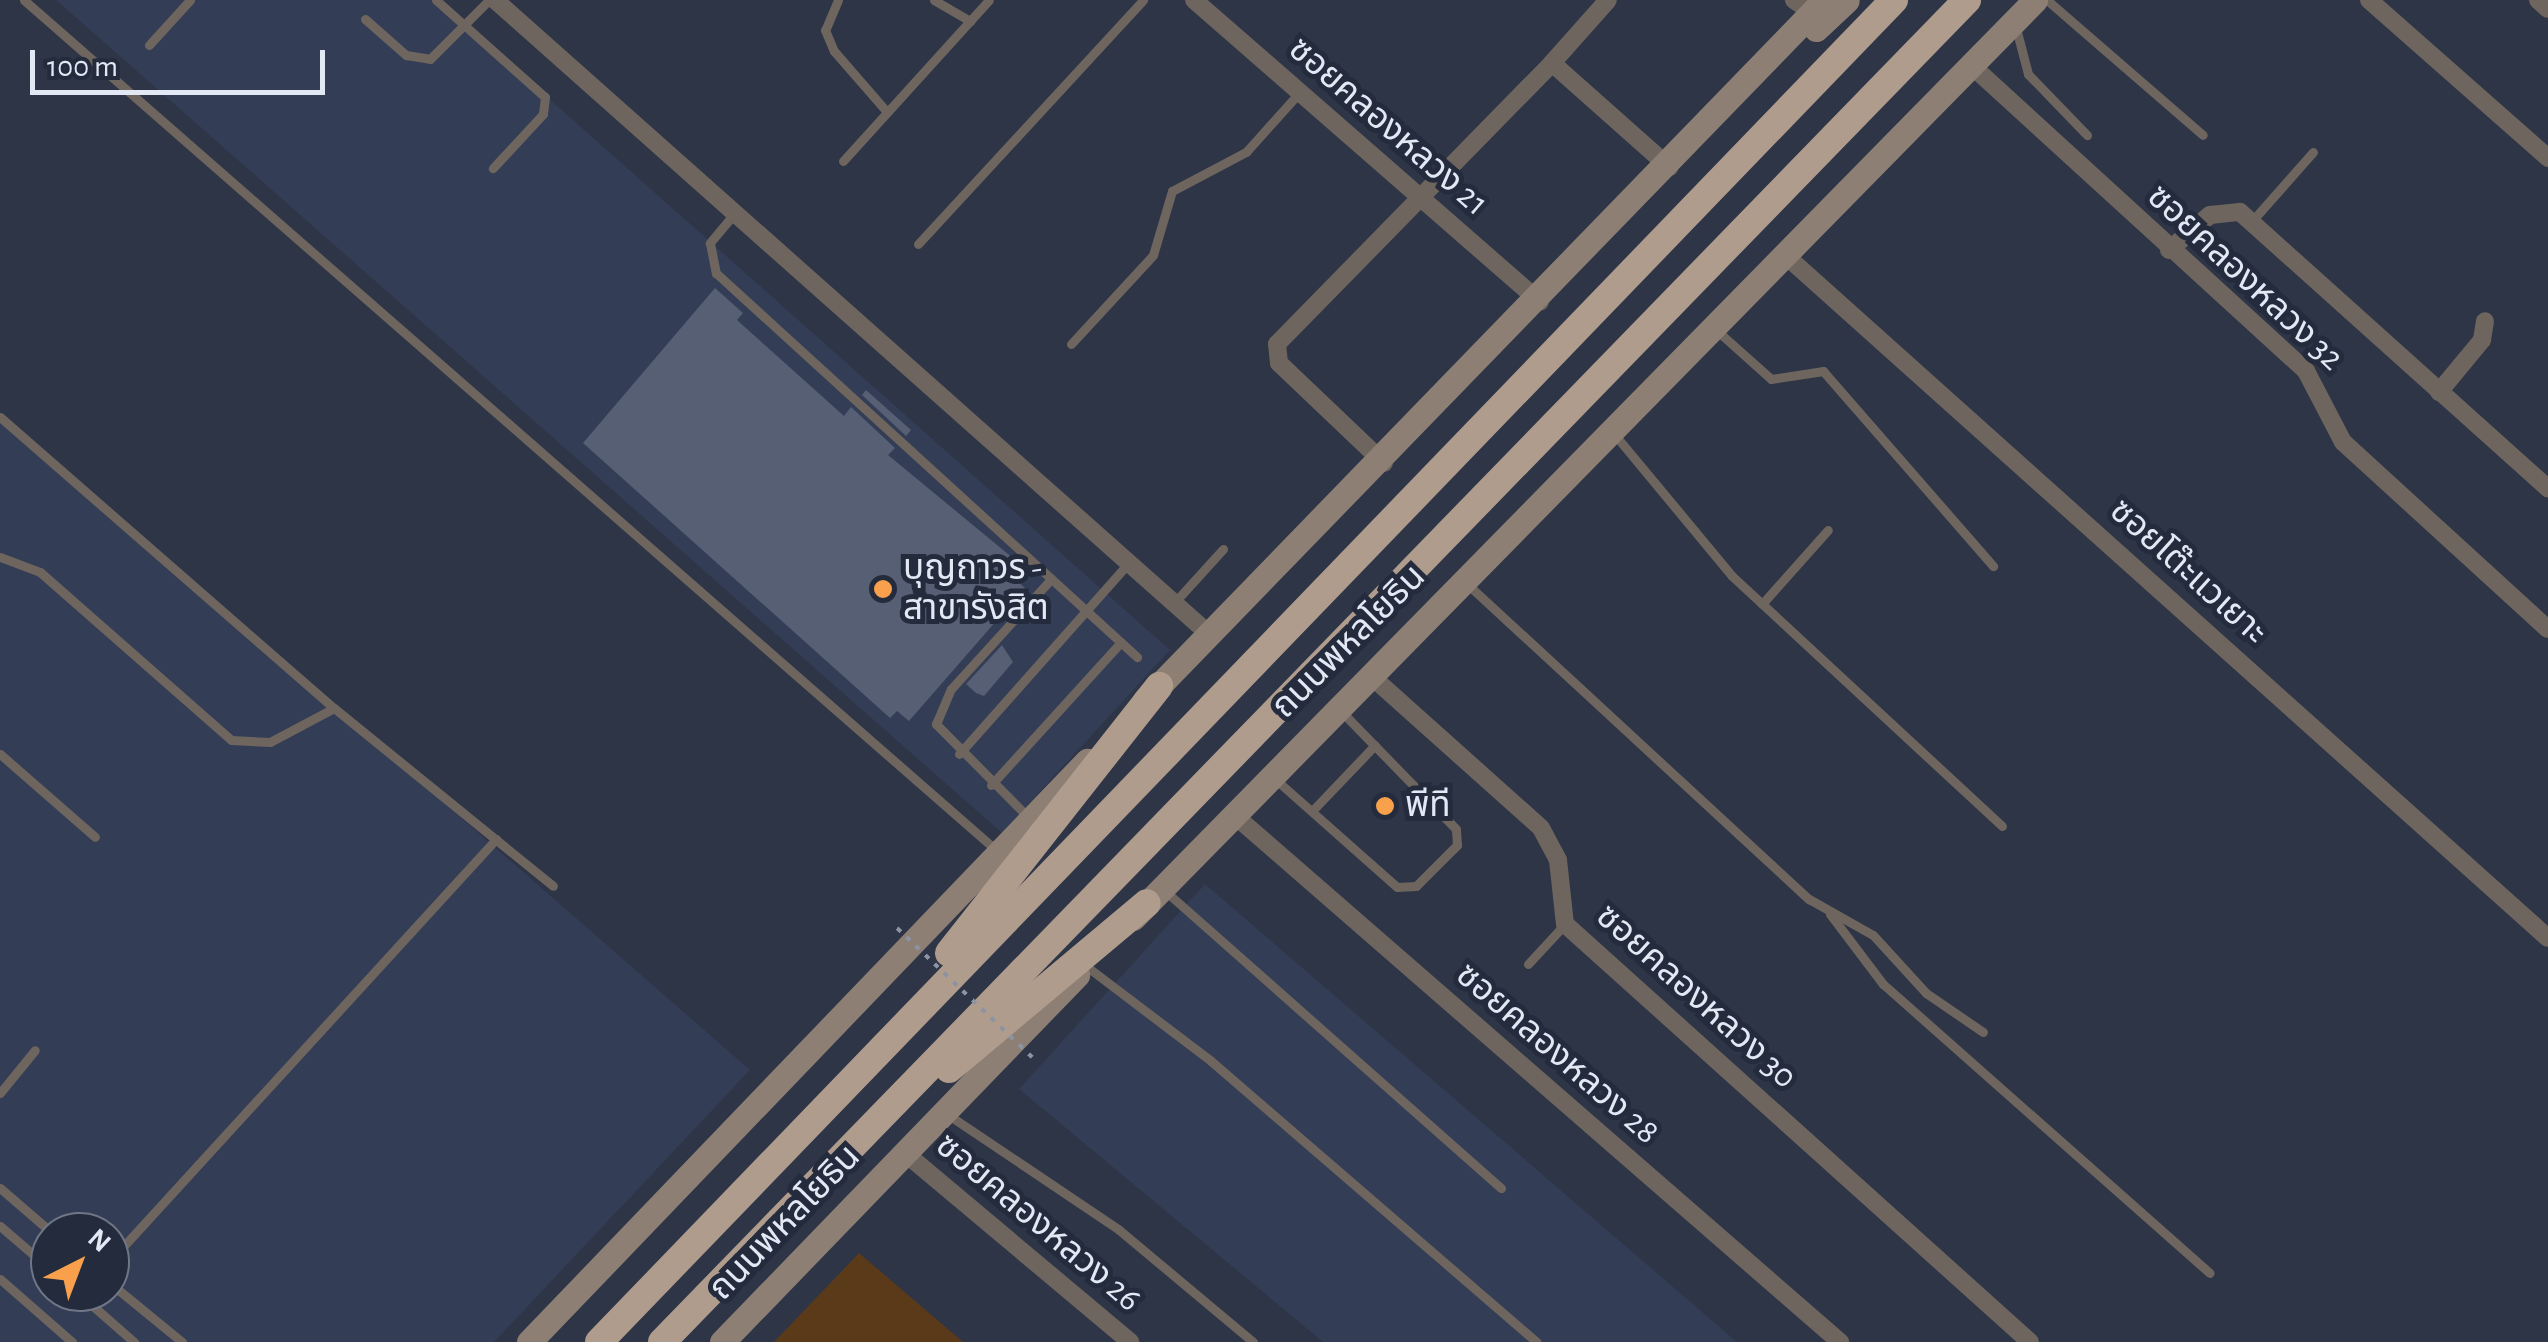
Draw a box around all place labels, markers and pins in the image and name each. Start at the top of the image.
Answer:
place label: บุญถาวร - สาขารังสิต [903,548,1049,630]
marker: บุญถาวร - สาขารังสิต [872,578,894,600]
place label: พีที [1405,785,1451,827]
marker: พีที [1374,795,1396,817]

